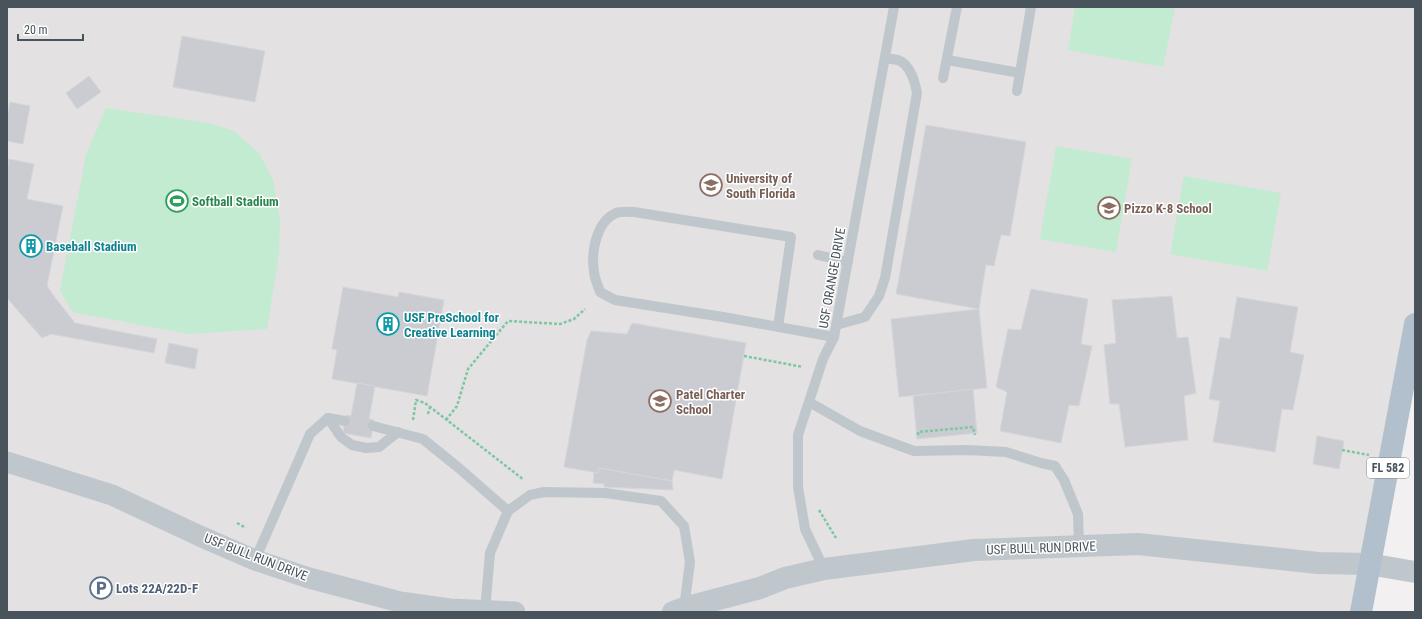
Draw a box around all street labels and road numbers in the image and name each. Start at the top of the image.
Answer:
street label: USF ORANGE DRIVE [816,226,848,330]
road number: FL 582 [1367,458,1409,478]
street label: USF BULL RUN DRIVE [202,530,310,584]
street label: USF BULL RUN DRIVE [986,539,1096,557]

